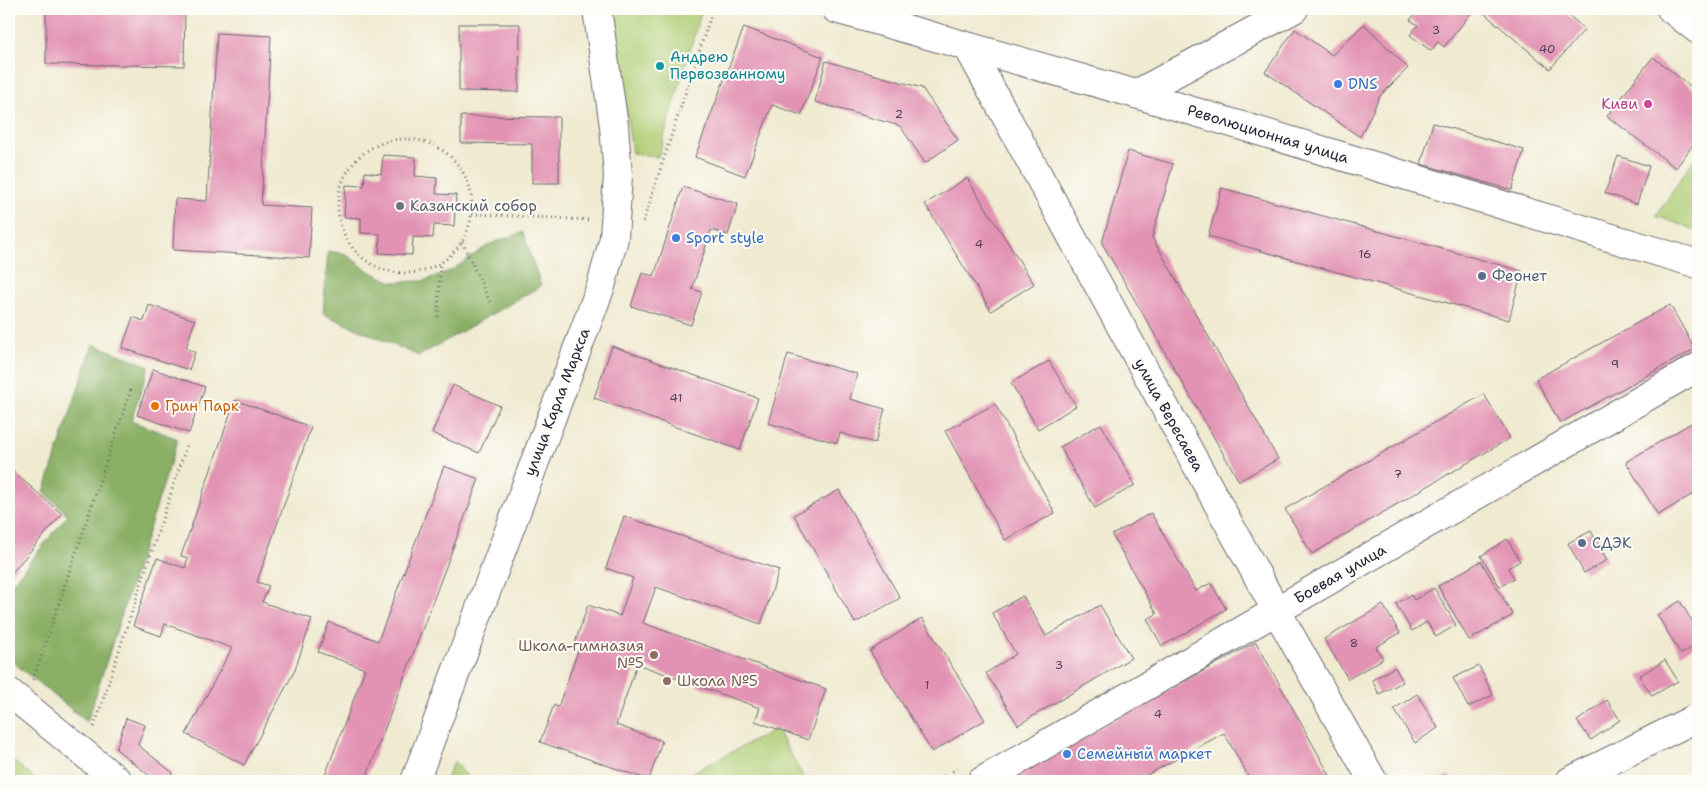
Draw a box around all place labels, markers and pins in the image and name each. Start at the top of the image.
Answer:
place label: Андрею Первозванному [670,47,785,84]
marker: Андрею Первозванному [654,60,666,72]
place label: DNS [1348,74,1378,94]
marker: DNS [1332,78,1344,90]
place label: Киви [1601,94,1638,114]
marker: Киви [1642,98,1654,110]
place label: Казанский собор [410,196,537,216]
marker: Казанский собор [394,200,406,212]
place label: Sport style [686,228,765,248]
marker: Sport style [670,232,682,244]
place label: Феонет [1492,266,1547,286]
marker: Феонет [1476,270,1488,282]
place label: Грин Парк [165,396,239,416]
marker: Грин Парк [149,400,161,412]
place label: СДЭК [1592,533,1632,553]
marker: СДЭК [1576,537,1588,549]
place label: Школа-гимназия №5 [518,636,644,673]
marker: Школа-гимназия №5 [648,649,660,661]
place label: Школа №5 [677,671,758,691]
marker: Школа №5 [661,675,673,687]
place label: Семейный маркет [1077,744,1212,764]
marker: Семейный маркет [1061,748,1073,760]

